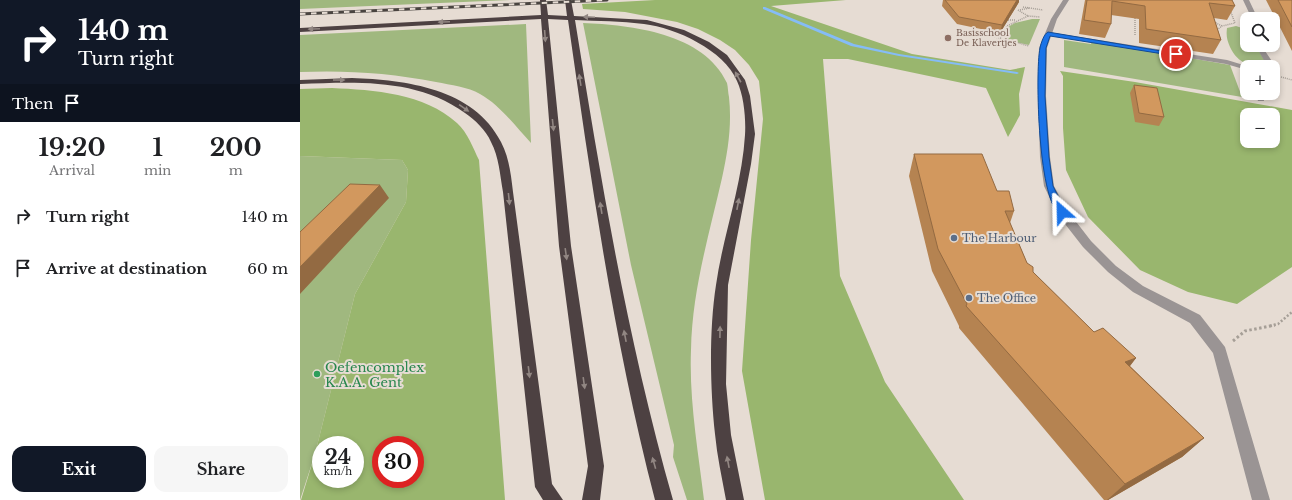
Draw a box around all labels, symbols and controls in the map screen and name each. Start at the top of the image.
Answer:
map controls [1240,12,1280,148]
button: search [1240,12,1280,52]
text: 140 m [78,13,168,48]
one-way arrow [582,14,595,20]
icon: right [12,16,64,68]
one-way arrow [438,18,450,25]
one-way arrow [308,25,320,32]
place label: Basisschool De Klavertjes [956,27,1017,48]
one-way arrow [542,30,549,42]
marker: Basisschool De Klavertjes [943,33,953,43]
pin [1159,37,1193,71]
icon: arrive [1165,43,1187,65]
text: Turn right [78,48,174,70]
button: + [1240,60,1280,100]
one-way arrow [735,71,741,83]
one-way arrow [577,74,583,86]
one-way arrow [333,77,346,83]
icon: arrive [61,92,83,114]
text: Then [12,94,53,113]
one-way arrow [459,104,469,112]
button: − [1240,108,1280,148]
one-way arrow [550,119,556,131]
text: 19:20 [38,133,106,162]
text: 1 [152,133,163,162]
text: 200 [210,133,262,162]
text: Arrival [49,162,95,179]
text: min [144,162,171,179]
text: m [229,162,243,179]
position arrow [1041,191,1083,233]
one-way arrow [506,193,512,205]
one-way arrow [735,198,741,210]
one-way arrow [598,202,604,214]
icon: right [12,205,34,227]
text: Turn right [46,207,129,226]
text: 140 m [241,207,288,226]
place label: The Harbour [962,231,1037,245]
marker: The Harbour [949,233,959,243]
one-way arrow [563,248,569,260]
icon: arrive [12,257,34,279]
text: Arrive at destination [46,259,207,278]
text: 60 m [247,259,288,278]
place label: The Office [977,291,1036,305]
marker: The Office [964,293,974,303]
one-way arrow [717,325,723,338]
one-way arrow [621,330,627,342]
place label: Oefencomplex K.A.A. Gent [325,359,424,391]
one-way arrow [526,366,532,378]
marker: Oefencomplex K.A.A. Gent [312,369,322,379]
one-way arrow [581,377,587,389]
speed limit sign: 30 [372,436,424,488]
text: 24 [325,445,351,469]
button: Exit [12,446,146,492]
button: Share [154,446,288,492]
one-way arrow [651,456,657,468]
one-way arrow [725,456,731,468]
text: km/h [324,465,352,478]

